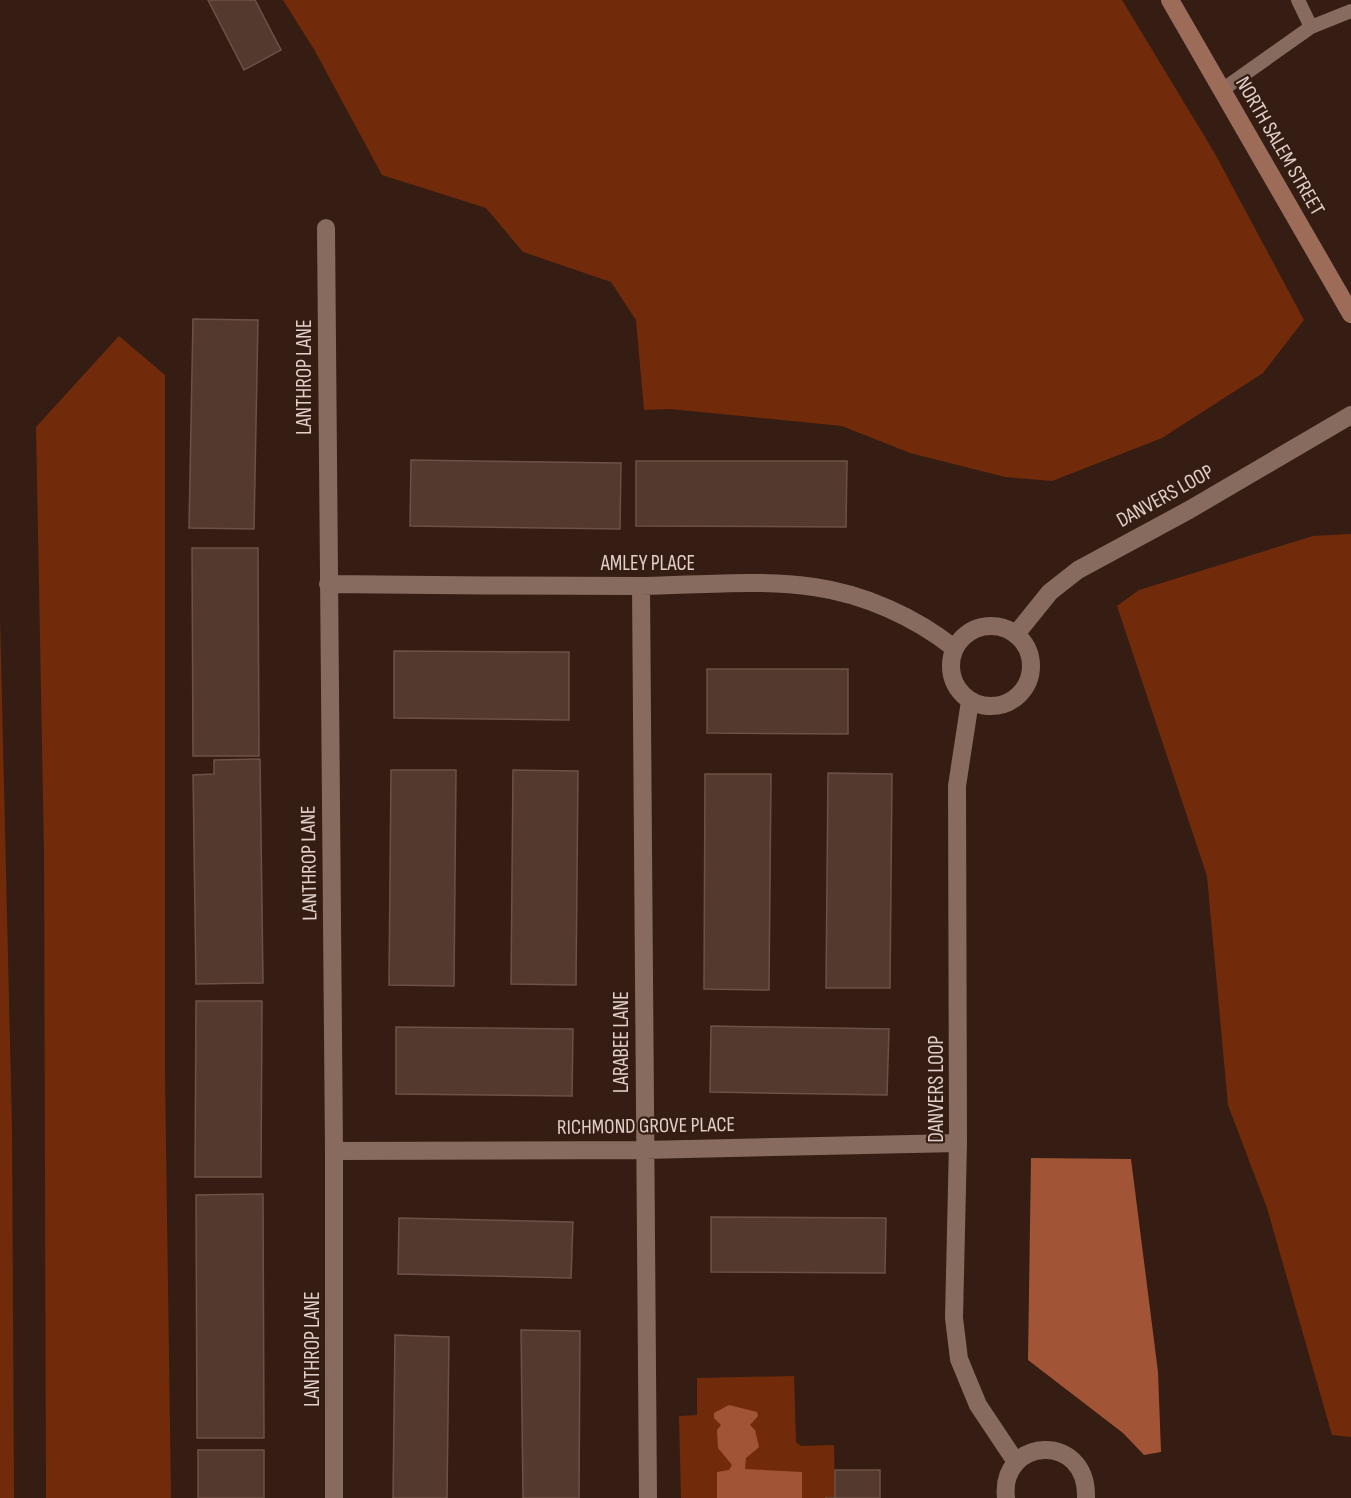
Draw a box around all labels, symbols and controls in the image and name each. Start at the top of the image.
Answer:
street label: NORTH SALEM STREET [1230,72,1330,220]
street label: LANTHROP LANE [292,319,317,435]
street label: DANVERS LOOP [1112,459,1218,533]
street label: AMLEY PLACE [600,551,695,576]
street label: LANTHROP LANE [295,805,323,921]
street label: LARABEE LANE [609,991,634,1093]
street label: DANVERS LOOP [924,1035,949,1142]
street label: RICHMOND GROVE PLACE [557,1112,735,1140]
street label: LANTHROP LANE [300,1291,325,1407]

